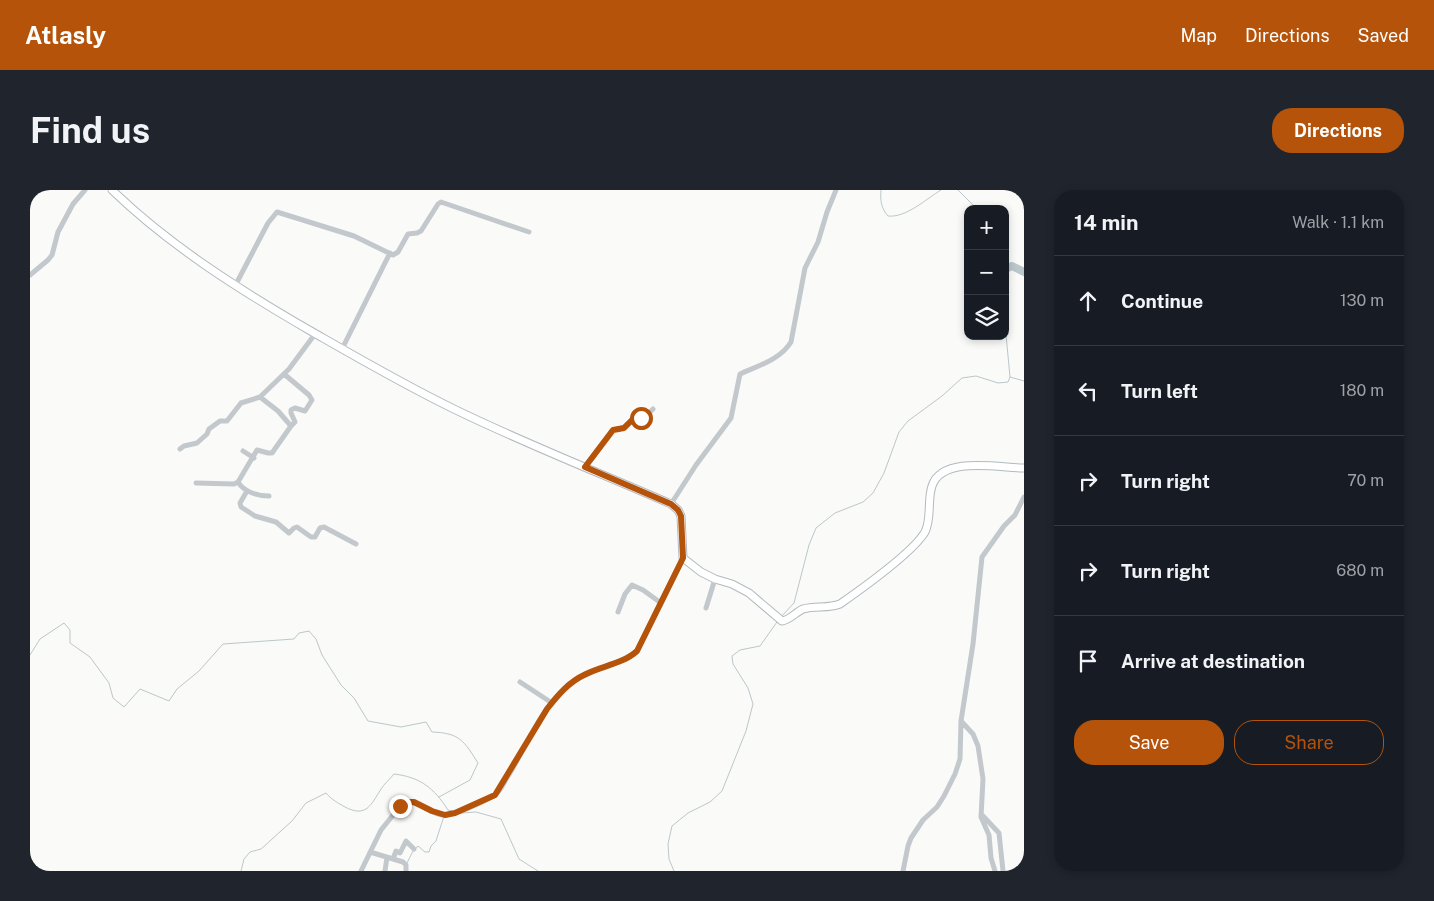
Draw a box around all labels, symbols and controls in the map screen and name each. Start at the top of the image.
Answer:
text: Atlasly [25,21,106,49]
text: Map [1180,25,1217,46]
text: Directions [1245,25,1330,46]
text: Saved [1358,25,1409,46]
button: Directions [1272,108,1404,153]
text: Find us [30,110,150,151]
map controls [964,205,1009,340]
button: + [964,205,1009,250]
text: 14 min [1074,210,1138,235]
text: Walk · 1.1 km [1292,213,1384,232]
button: − [964,250,1009,295]
icon: ahead [1074,287,1102,315]
text: Continue [1121,290,1203,312]
text: 130 m [1340,291,1384,310]
button: layers [964,295,1009,340]
icon: left [1074,377,1102,405]
text: Turn left [1121,380,1198,402]
text: 180 m [1340,381,1384,400]
route start [630,407,653,430]
icon: right [1074,467,1102,495]
text: Turn right [1121,470,1210,492]
text: 70 m [1347,471,1384,490]
icon: right [1074,557,1102,585]
text: Turn right [1121,560,1210,582]
text: 680 m [1336,561,1384,580]
icon: arrive [1074,647,1102,675]
text: Arrive at destination [1121,650,1305,672]
button: Save [1074,720,1224,765]
button: Share [1234,720,1384,765]
route end [389,795,412,818]

